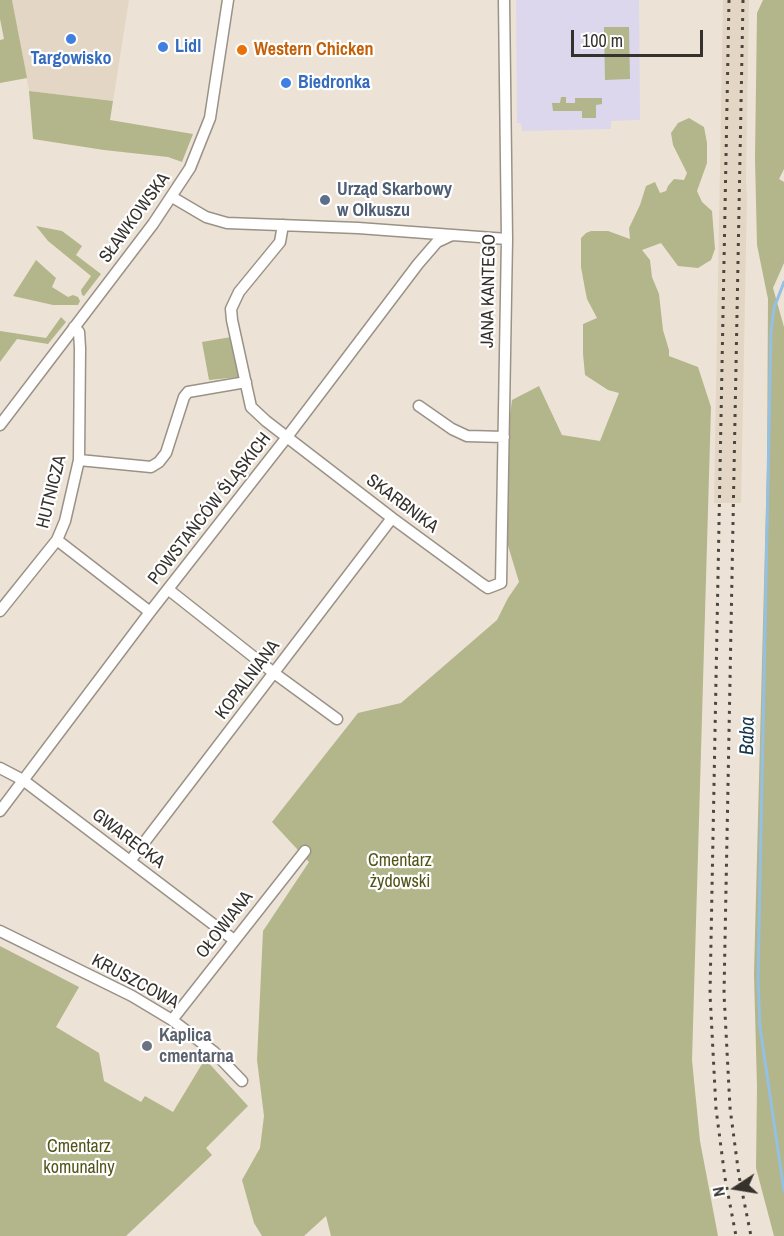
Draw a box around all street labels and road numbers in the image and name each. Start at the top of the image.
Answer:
street label: SŁAWKOWSKA [95,169,175,267]
street label: JANA KANTEGO [477,234,501,348]
street label: POWSTAŃCÓW ŚLĄSKICH [144,429,276,589]
street label: HUTNICZA [32,453,72,531]
street label: SKARBNIKA [362,470,442,538]
street label: KOPALNIANA [211,636,285,724]
street label: GWARECKA [87,805,169,873]
street label: OŁOWIANA [192,887,258,963]
street label: KRUSZCOWA [88,950,182,1014]

